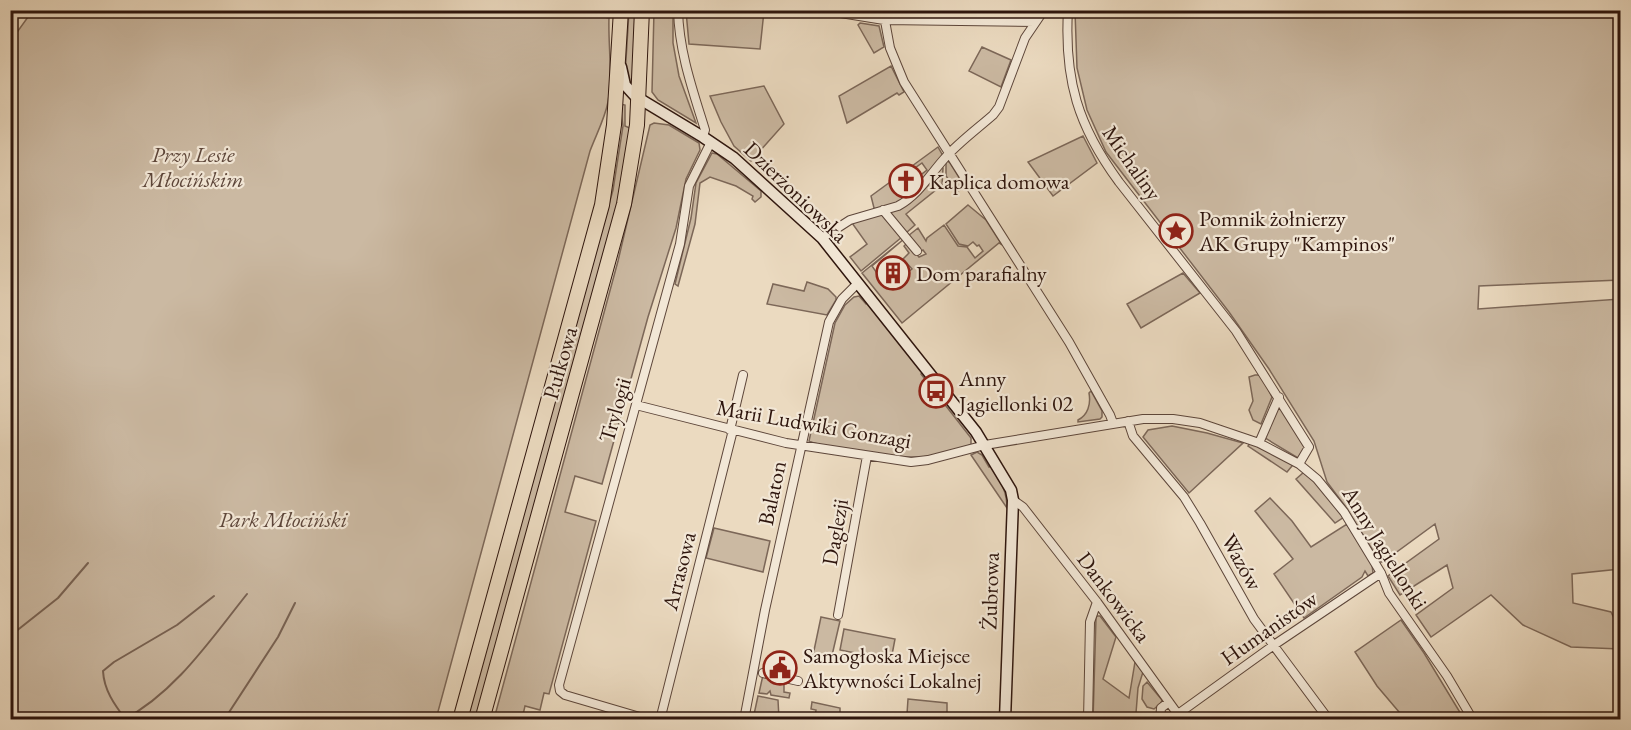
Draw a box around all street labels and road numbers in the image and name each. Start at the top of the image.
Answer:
street label: Michaliny [1096,120,1169,207]
street label: Dzierżoniowska [738,135,855,249]
street label: Pułkowa [536,323,584,403]
street label: Trylogii [592,374,638,446]
street label: Marii Ludwiki Gonzagi [714,393,914,455]
street label: Balaton [751,458,793,528]
street label: Anny Jagiellonki [1335,480,1434,615]
street label: Daglezji [815,496,855,568]
street label: Arrasowa [655,529,703,614]
street label: Wazów [1215,529,1270,596]
street label: Dankowicka [1070,546,1158,648]
street label: Żubrowa [974,551,1006,630]
street label: Humanistów [1215,583,1324,672]

